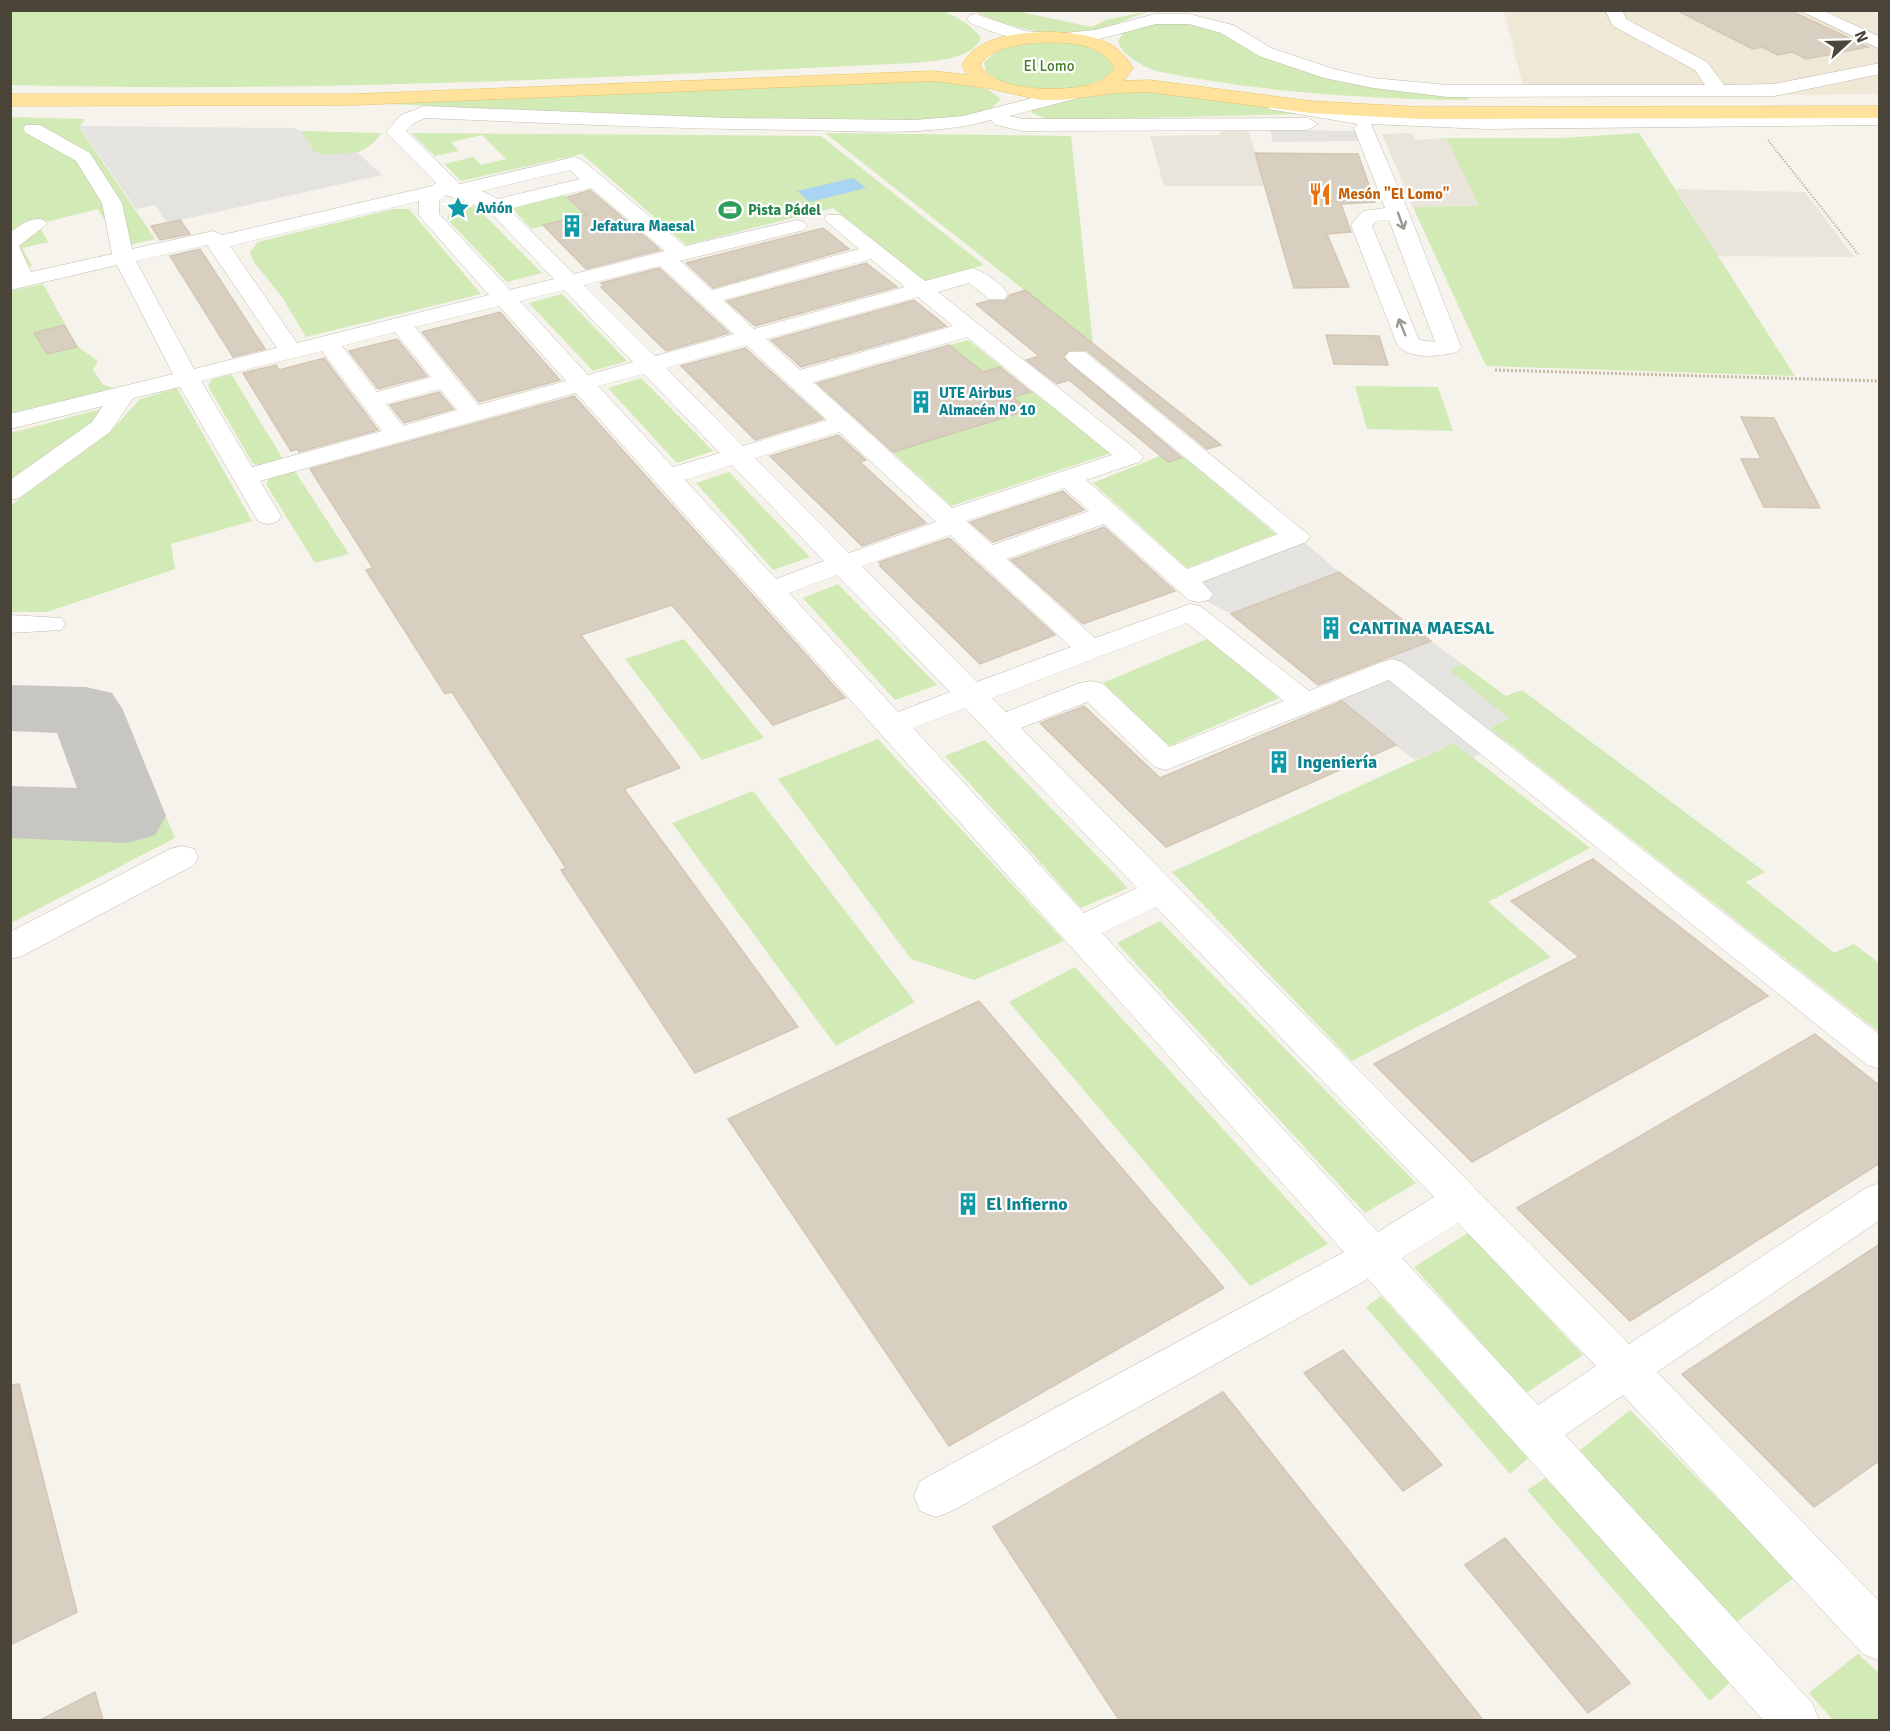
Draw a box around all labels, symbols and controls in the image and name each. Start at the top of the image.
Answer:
north arrow [1818,12,1878,72]
text: N [1850,28,1872,46]
park label: El Lomo [1023,57,1075,75]
restaurant icon: Mesón "El Lomo" [1307,181,1333,207]
place label: Mesón "El Lomo" [1338,185,1450,203]
place icon: Avión [445,195,471,221]
sports icon: Pista Pádel [717,197,743,223]
place label: Avión [476,199,513,217]
place label: Pista Pádel [748,201,821,219]
one-way arrow [1397,211,1408,230]
building icon: Jefatura Maesal [559,213,585,239]
place label: Jefatura Maesal [590,217,695,235]
one-way arrow [1396,318,1407,337]
place label: UTE Airbus Almacén Nº 10 [939,384,1036,419]
building icon: UTE Airbus Almacén Nº 10 [908,389,934,415]
building icon: CANTINA MAESAL [1318,615,1344,641]
place label: CANTINA MAESAL [1349,617,1495,639]
building icon: Ingeniería [1266,749,1292,775]
place label: Ingeniería [1297,751,1377,773]
building icon: El Infierno [955,1191,981,1217]
place label: El Infierno [986,1193,1068,1215]

